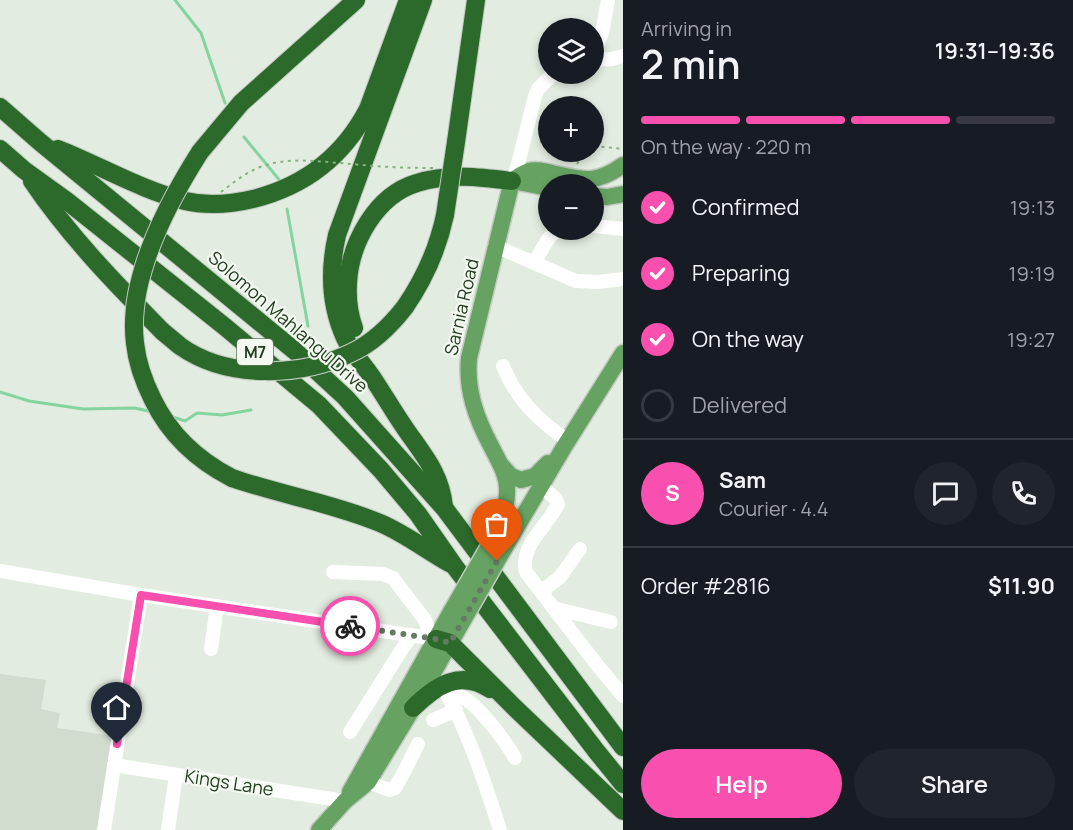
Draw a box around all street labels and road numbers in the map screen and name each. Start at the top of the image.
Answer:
street label: Solomon Mahlangu Drive [204,245,374,397]
street label: Sarnia Road [438,256,484,358]
road number: M7 [237,339,273,365]
street label: Kings Lane [183,763,275,801]

